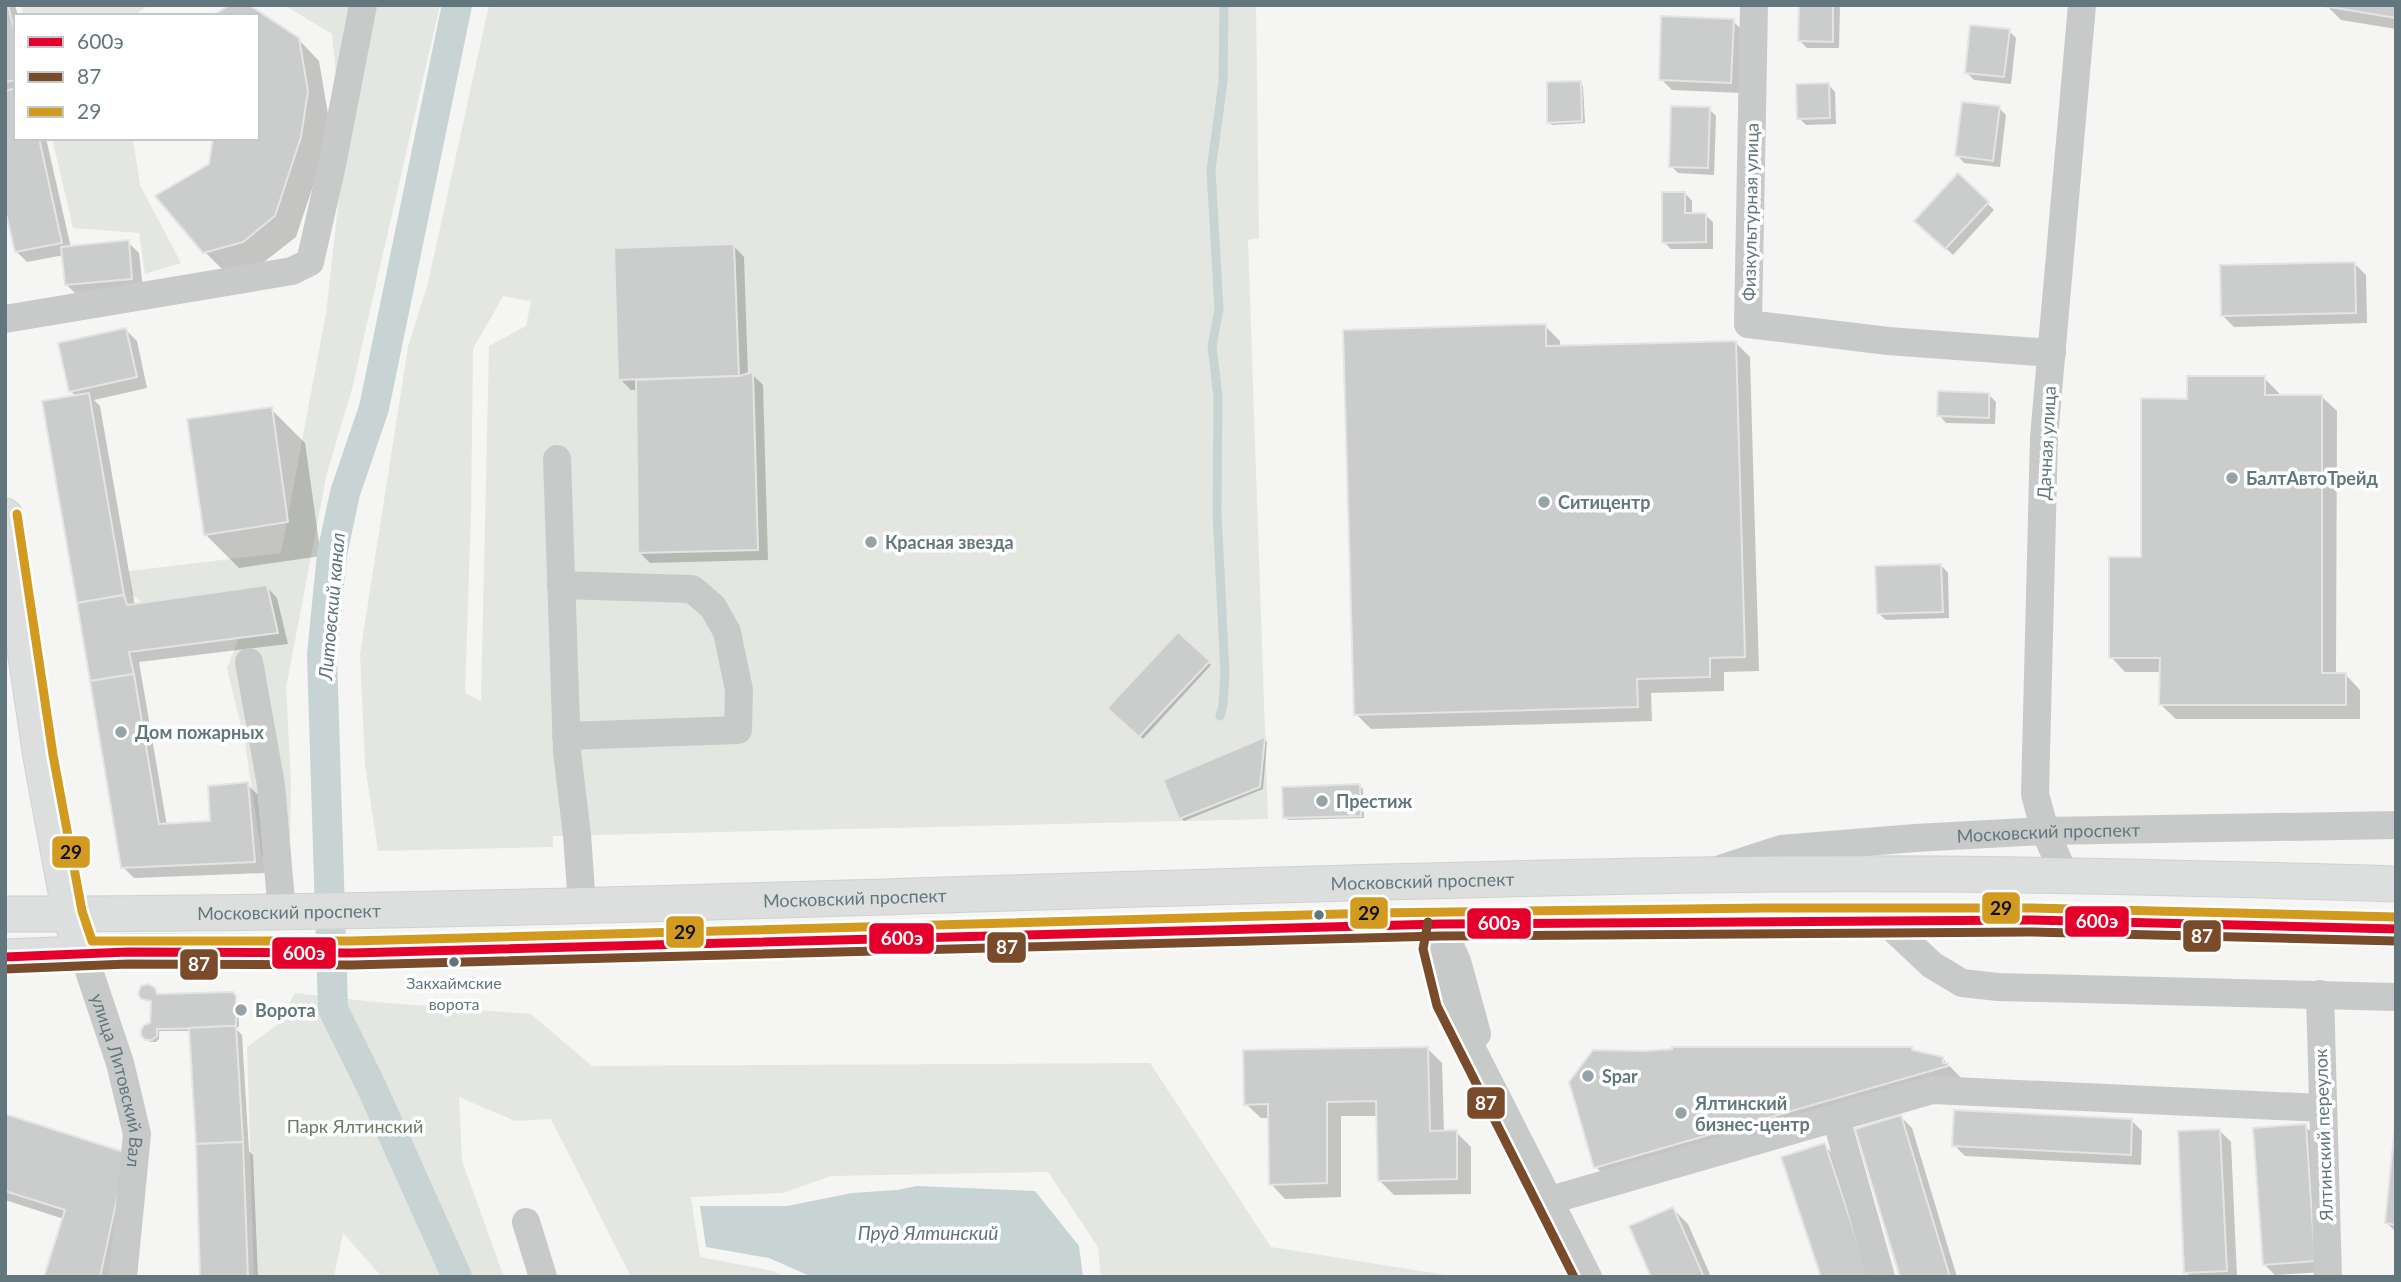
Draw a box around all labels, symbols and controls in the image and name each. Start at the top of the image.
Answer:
legend [14,14,259,140]
text: 600э [77,28,124,53]
text: 87 [77,63,101,88]
text: 29 [77,98,101,123]
street label: Физкультурная улица [1737,123,1763,301]
street label: Дачная улица [2032,385,2060,501]
place label: БалтАвтоТрейд [2246,467,2378,489]
marker: БалтАвтоТрейд [2224,470,2240,486]
place label: Ситицентр [1558,491,1650,513]
marker: Ситицентр [1536,494,1552,510]
place label: Красная звезда [885,531,1014,553]
water label: Литовский канал [313,532,349,681]
marker: Красная звезда [863,534,879,550]
place label: Дом пожарных [135,721,265,743]
marker: Дом пожарных [113,724,129,740]
place label: Престиж [1336,790,1413,812]
marker: Престиж [1314,793,1330,809]
street label: Московский проспект [1956,818,2140,847]
line badge: 29 [51,835,91,869]
text: 29 [60,840,82,863]
street label: Московский проспект [1330,868,1515,894]
street label: Московский проспект [763,884,947,912]
line badge: 29 [1981,891,2021,925]
line badge: 29 [1349,896,1389,930]
text: 29 [1990,896,2012,919]
street label: Московский проспект [197,899,381,924]
text: 29 [1358,901,1380,924]
line badge: 600э [2064,905,2130,938]
line badge: 600э [1466,907,1532,940]
unlabelled marker [1312,908,1326,922]
text: 600э [2076,909,2118,932]
text: 600э [1478,911,1520,934]
line badge: 29 [665,915,705,949]
line badge: 87 [2182,919,2222,953]
text: 29 [674,920,696,943]
line badge: 600э [868,922,935,955]
text: 87 [2191,924,2213,947]
text: 600э [881,926,923,949]
line badge: 87 [986,931,1027,964]
text: 87 [996,935,1018,958]
line badge: 600э [271,936,337,970]
text: 600э [283,941,325,964]
line badge: 87 [179,948,219,981]
text: 87 [188,952,210,975]
marker: Закхаймские ворота [447,955,461,969]
place label: Закхаймские ворота [406,973,502,1013]
street label: улица Литовский Вал [86,991,148,1168]
place label: Ворота [255,999,316,1021]
marker: Ворота [233,1002,249,1018]
street label: Ялтинский переулок [2309,1048,2337,1223]
place label: Spar [1602,1065,1638,1087]
marker: Spar [1580,1068,1596,1084]
line badge: 87 [1466,1086,1506,1120]
text: 87 [1475,1091,1497,1114]
place label: Ялтинский бизнес-центр [1694,1092,1810,1135]
marker: Ялтинский бизнес-центр [1673,1105,1689,1121]
park label: Парк Ялтинский [287,1115,423,1137]
water label: Пруд Ялтинский [858,1221,998,1244]

